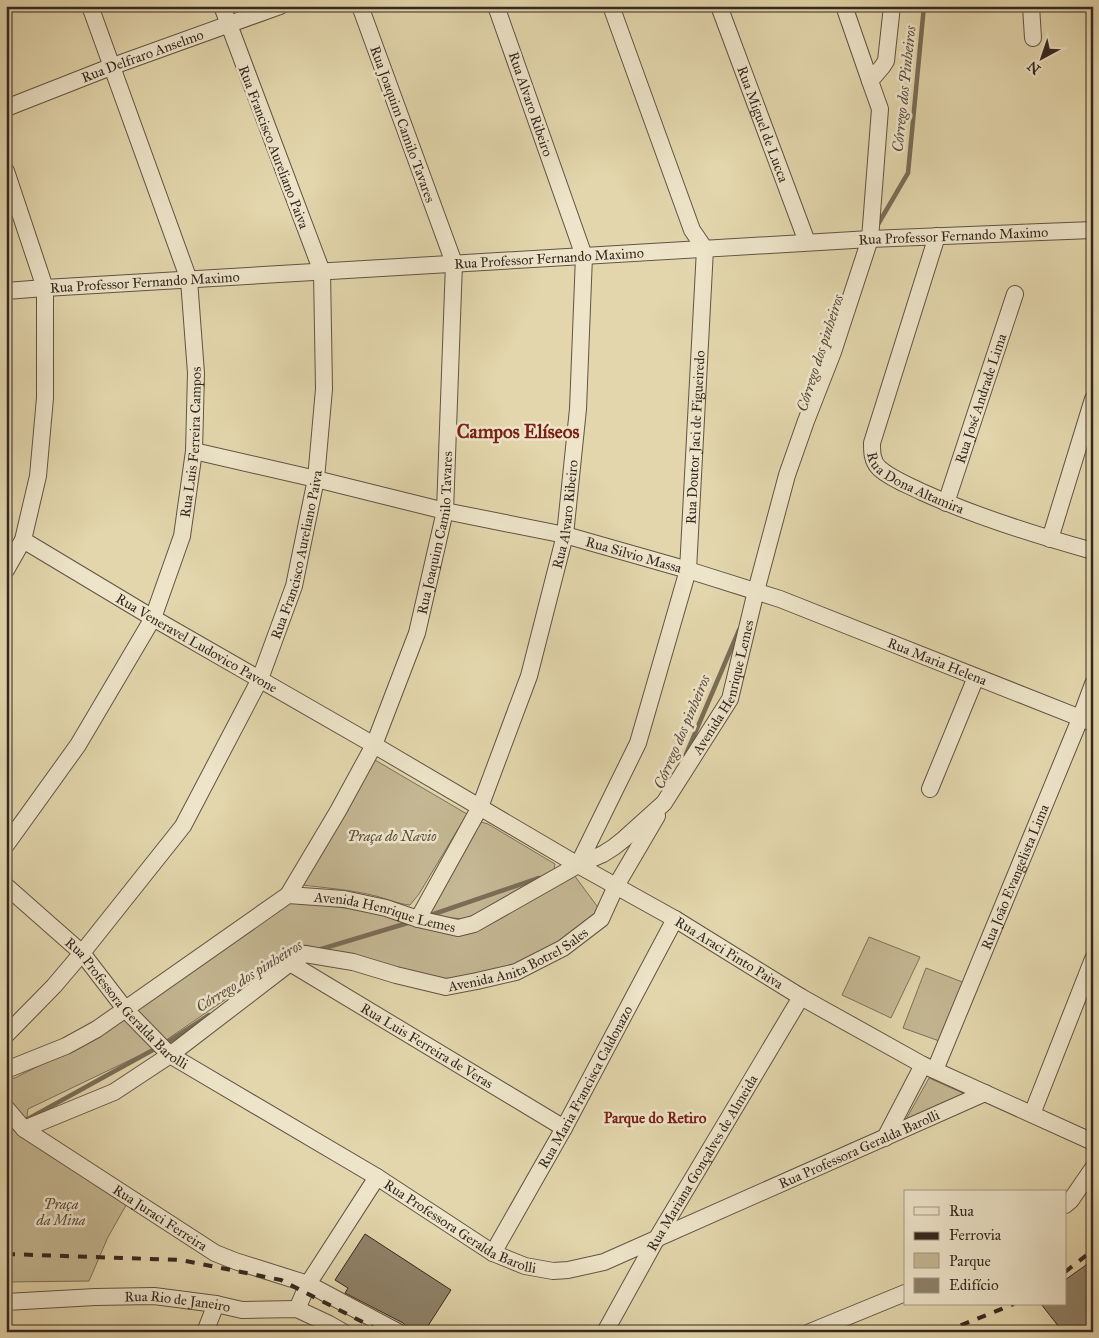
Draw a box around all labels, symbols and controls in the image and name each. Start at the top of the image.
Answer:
water label: Córrego dos Pinheiros [888,24,920,153]
street label: Rua Delfraro Anselmo [79,26,206,87]
north arrow [1016,32,1066,82]
street label: Rua Joaquim Camilo Tavares [365,43,439,205]
street label: Rua Alvaro Ribeiro [505,50,556,159]
text: N [1024,57,1044,78]
street label: Rua Francisco Aureliano Paiva [234,63,313,231]
street label: Rua Miguel de Lucca [733,64,792,185]
street label: Rua Professor Fernando Maximo [858,224,1049,249]
street label: Rua Professor Fernando Maximo [454,244,644,273]
street label: Rua Professor Fernando Maximo [49,268,240,297]
water label: Córrego dos pinheiros [793,292,849,414]
street label: Rua José Andrade Lima [952,332,1010,466]
street label: Rua Doutor Jaci de Figueiredo [682,350,709,525]
street label: Rua Luis Ferreira Campos [177,366,205,519]
district label: Campos Elíseos [457,420,579,444]
street label: Rua Dona Altamira [863,450,966,518]
street label: Rua Joaquim Camilo Tavares [414,451,456,616]
street label: Rua Alvaro Ribeiro [549,459,582,570]
street label: Rua Francisco Aureliano Paiva [267,470,326,642]
street label: Rua Silvio Massa [584,533,684,577]
street label: Rua Veneravel Ludovico Pavone [113,590,280,697]
street label: Avenida Henrique Lemes [688,618,758,759]
street label: Rua Maria Helena [885,634,989,689]
water label: Córrego dos pinheiros [650,672,715,792]
street label: Rua João Evangelista Lima [978,802,1053,952]
park label: Praça do Navio [348,828,436,845]
street label: Avenida Henrique Lemes [313,889,457,936]
street label: Rua Araci Pinto Paiva [672,913,786,993]
street label: Avenida Anita Botrel Sales [446,924,592,996]
street label: Rua Professora Geralda Barolli [61,934,191,1073]
water label: Córrego dos pinheiros [192,936,307,1017]
street label: Rua Luis Ferreira de Veras [357,1000,496,1092]
street label: Rua Maria Francisca Caldonazo [535,1003,636,1172]
street label: Rua Mariana Gonçalves de Almeida [643,1072,762,1254]
street label: Rua Professora Geralda Barolli [776,1106,942,1192]
district label: Parque do Retiro [604,1109,707,1128]
street label: Rua Professora Geralda Barolli [381,1176,538,1277]
street label: Rua Juraci Ferreira [110,1181,210,1255]
legend [904,1190,1066,1306]
park label: Praça da Mina [36,1196,86,1229]
text: Rua [949,1202,974,1220]
text: Ferrovia [949,1226,1002,1244]
text: Parque [949,1252,991,1271]
text: Edifício [949,1276,999,1294]
street label: Rua Rio de Janeiro [124,1288,232,1316]

